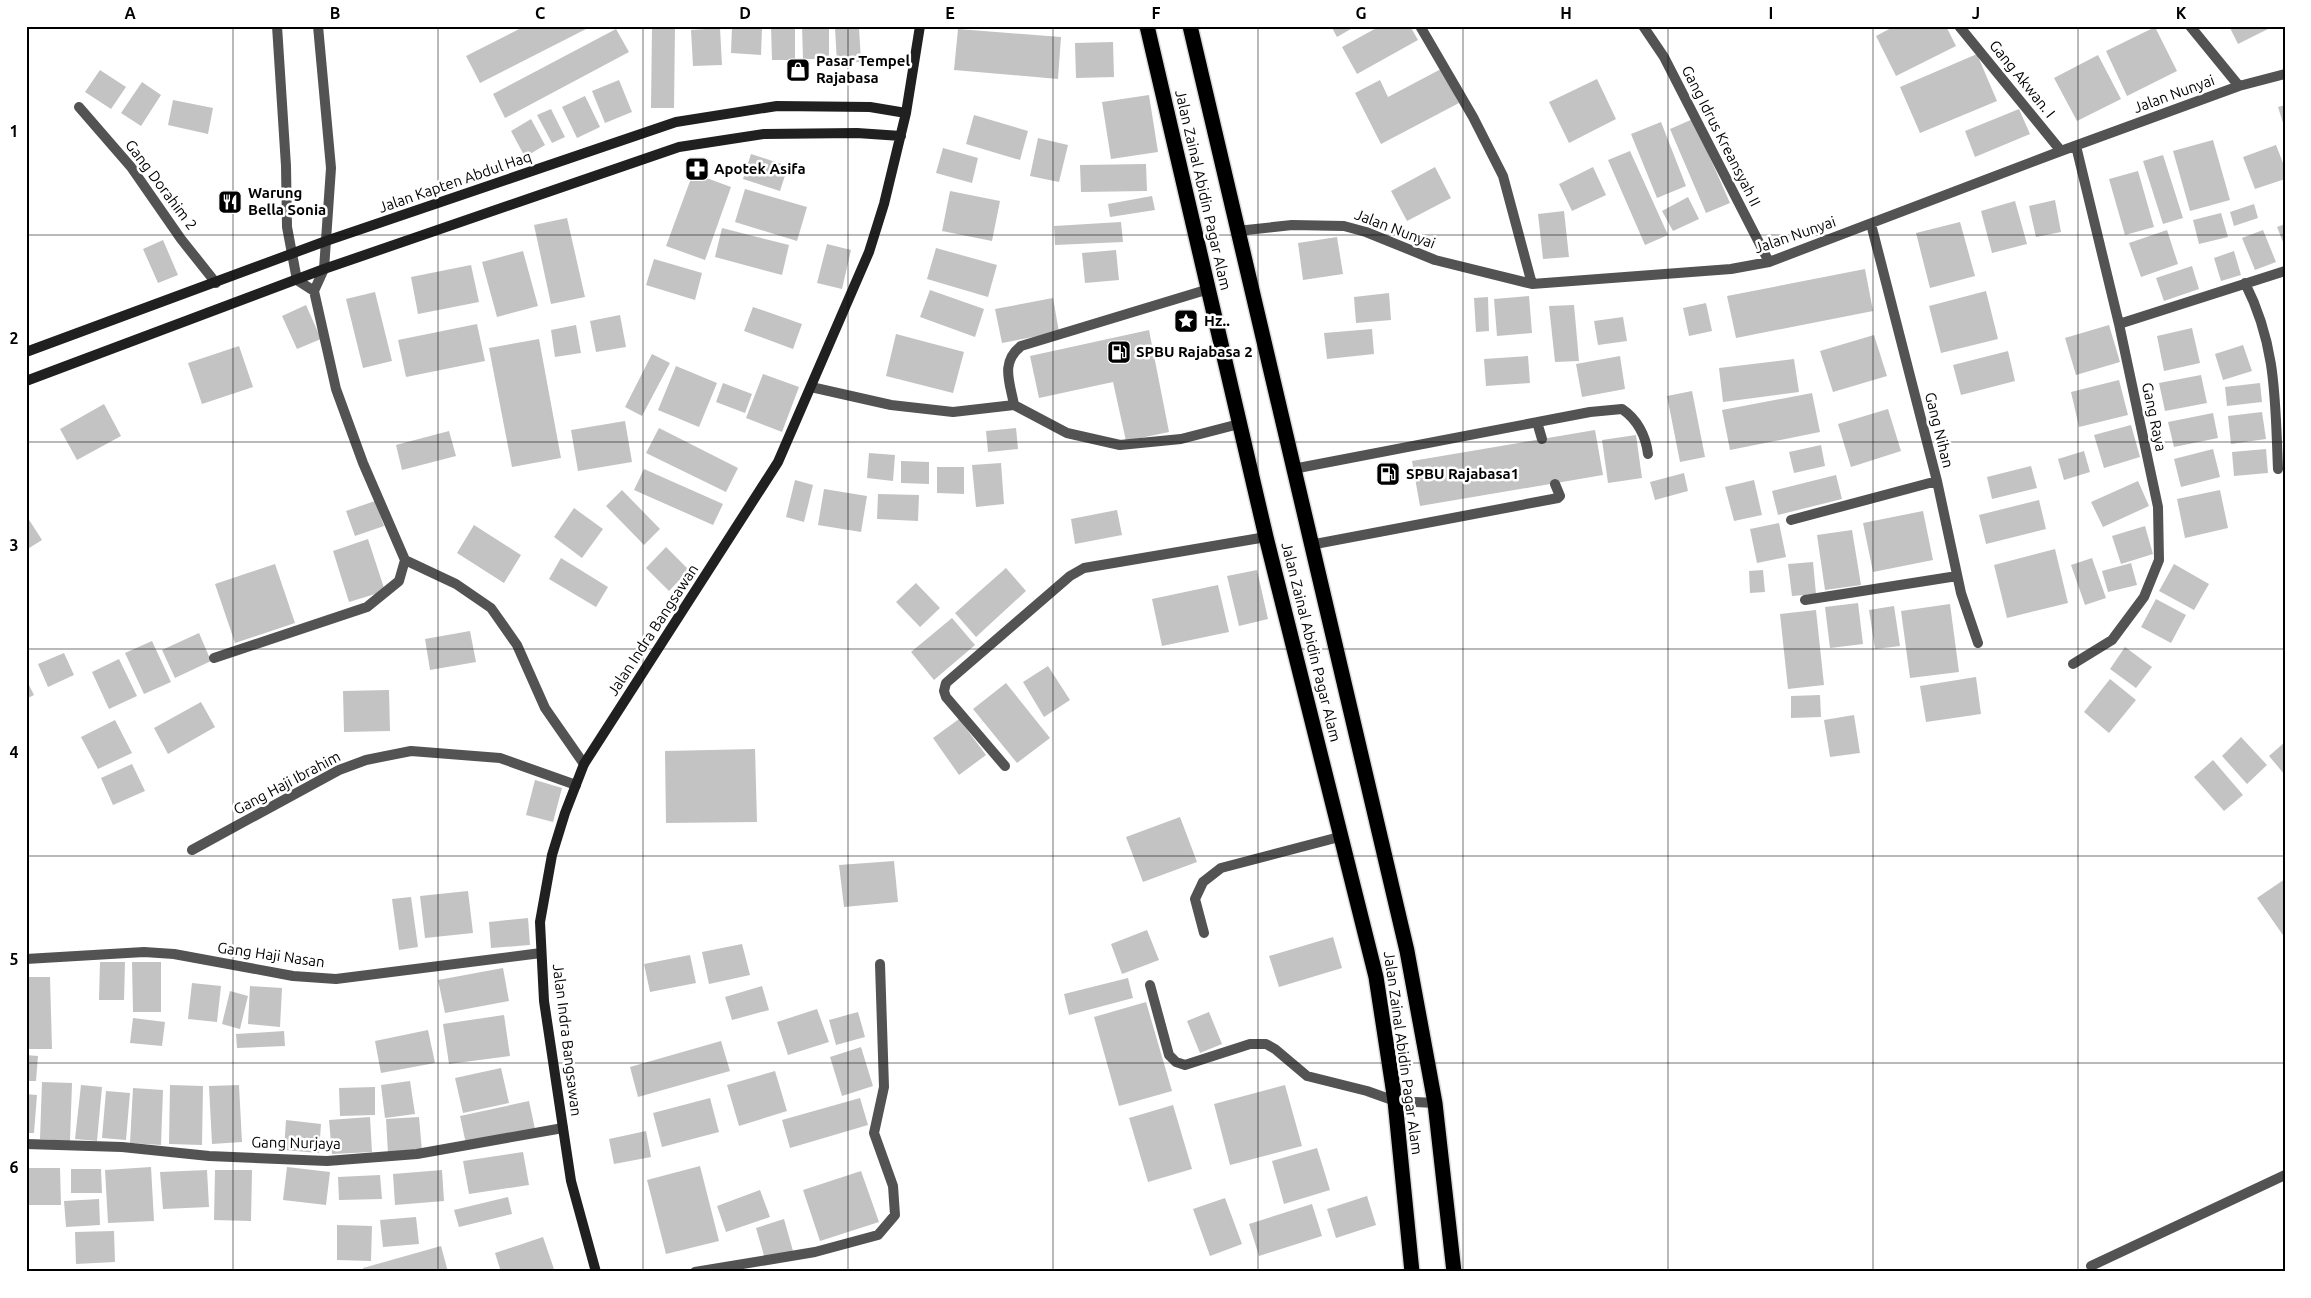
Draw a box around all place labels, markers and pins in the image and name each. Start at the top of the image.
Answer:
place label: Pasar Tempel Rajabasa [816,52,910,86]
shop icon: Pasar Tempel Rajabasa [785,57,811,83]
pharmacy icon: Apotek Asifa [684,156,710,182]
place label: Apotek Asifa [714,160,806,177]
place label: Warung Bella Sonia [248,184,326,218]
restaurant icon: Warung Bella Sonia [217,189,243,215]
place icon: Hz.. [1173,308,1199,334]
place label: Hz.. [1204,312,1230,329]
fuel station icon: SPBU Rajabasa 2 [1106,339,1132,365]
place label: SPBU Rajabasa 2 [1136,343,1253,360]
fuel station icon: SPBU Rajabasa1 [1375,461,1401,487]
place label: SPBU Rajabasa1 [1406,465,1519,482]

